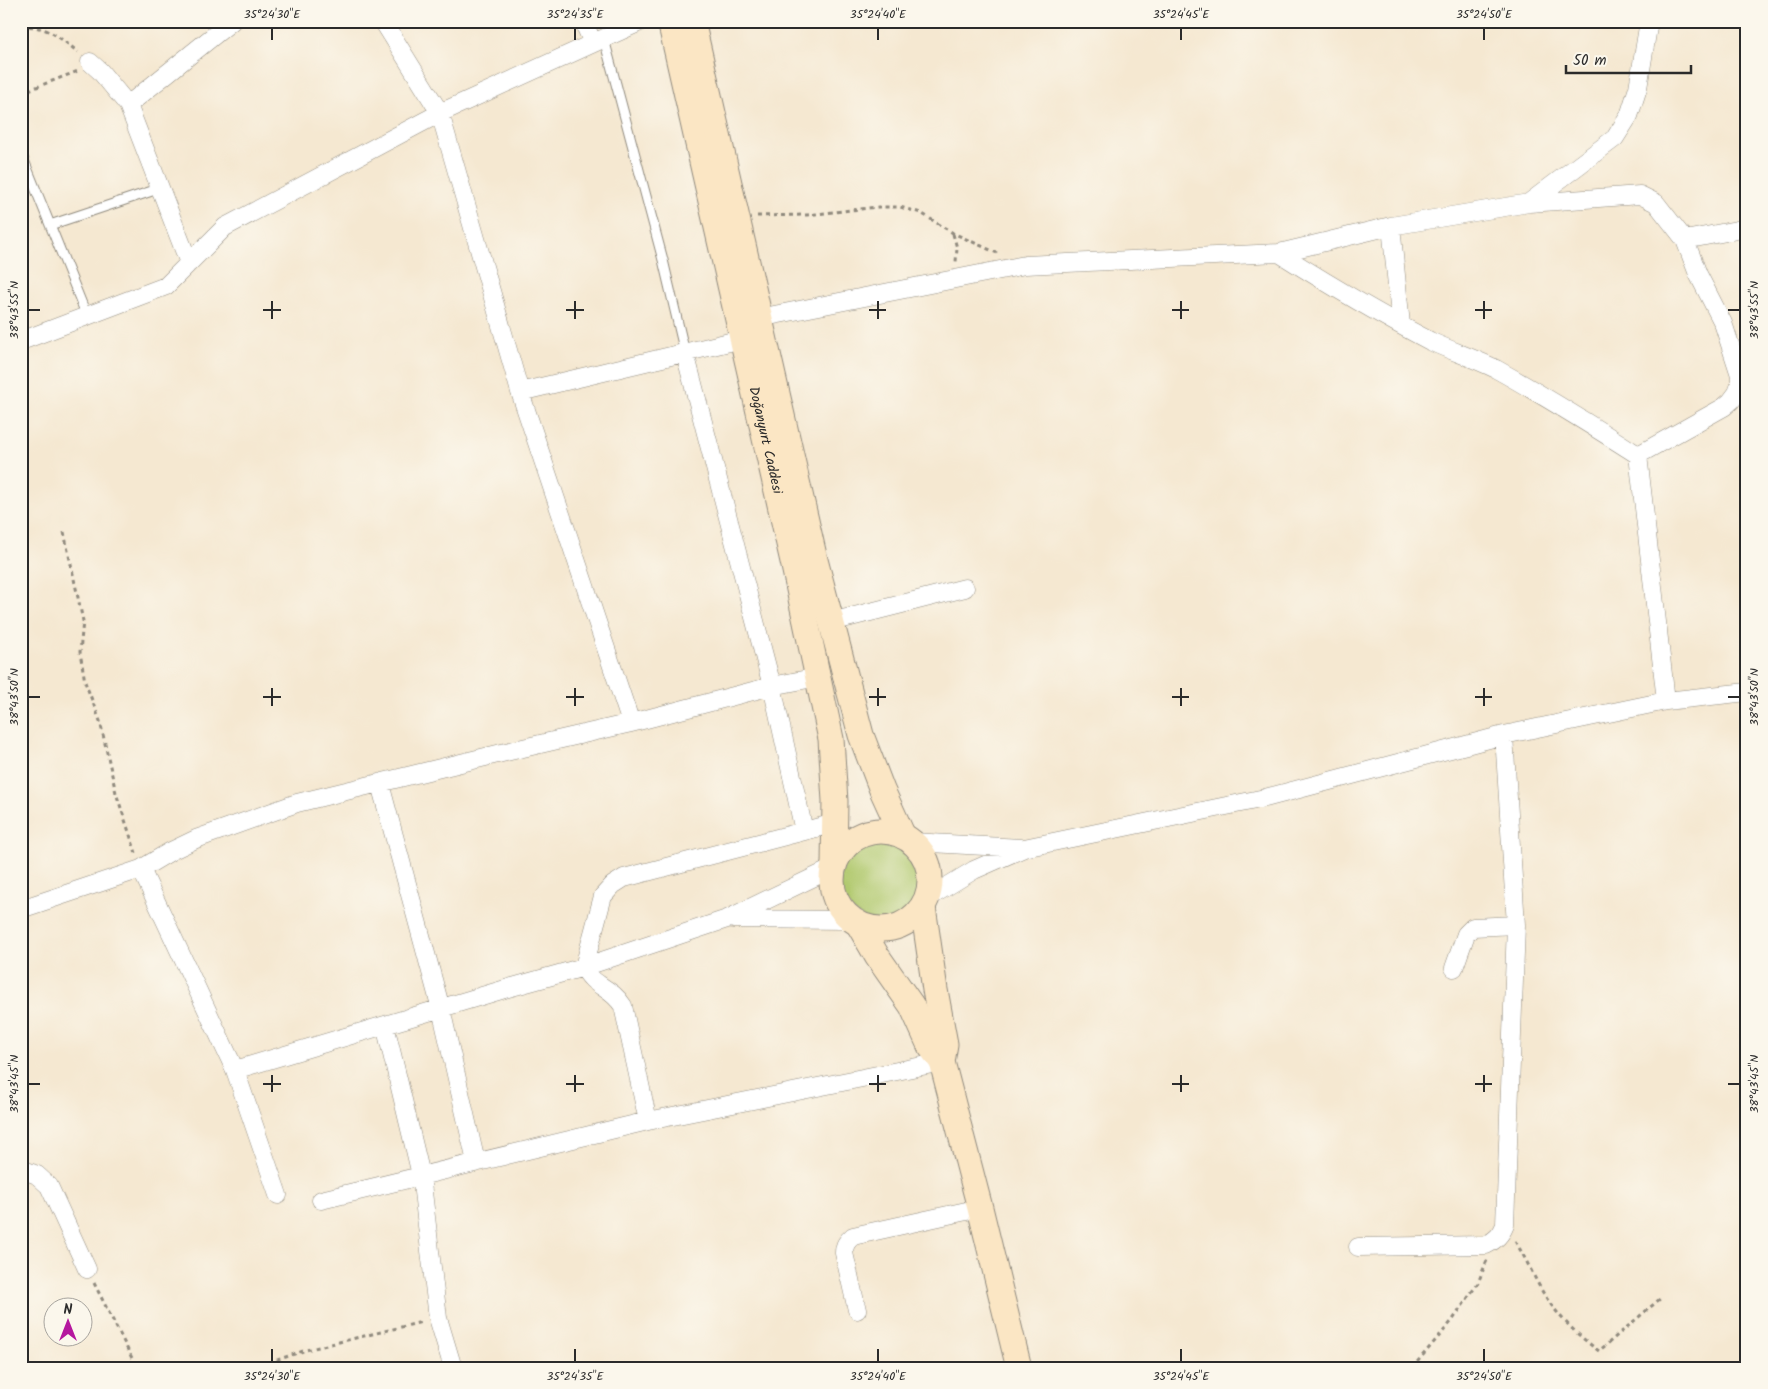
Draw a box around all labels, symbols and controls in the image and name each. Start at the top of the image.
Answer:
text: 35°24'30"E [244,5,301,24]
text: 35°24'35"E [547,5,604,24]
text: 35°24'40"E [850,5,907,24]
text: 35°24'45"E [1153,5,1210,24]
text: 35°24'50"E [1456,5,1513,24]
scale bar [1566,42,1690,74]
text: 50 m [1573,49,1607,73]
text: 38°43'55"N [5,281,24,339]
text: 38°43'55"N [1745,281,1764,339]
street label: Doğanyurt Caddesi [743,384,788,497]
text: 38°43'50"N [5,668,24,726]
text: 38°43'50"N [1745,668,1764,726]
text: 38°43'45"N [5,1055,24,1113]
text: 38°43'45"N [1745,1055,1764,1113]
north arrow [42,1296,92,1346]
text: N [64,1299,73,1321]
text: 35°24'30"E [244,1367,301,1386]
text: 35°24'35"E [547,1367,604,1386]
text: 35°24'40"E [850,1367,907,1386]
text: 35°24'45"E [1153,1367,1210,1386]
text: 35°24'50"E [1456,1367,1513,1386]

